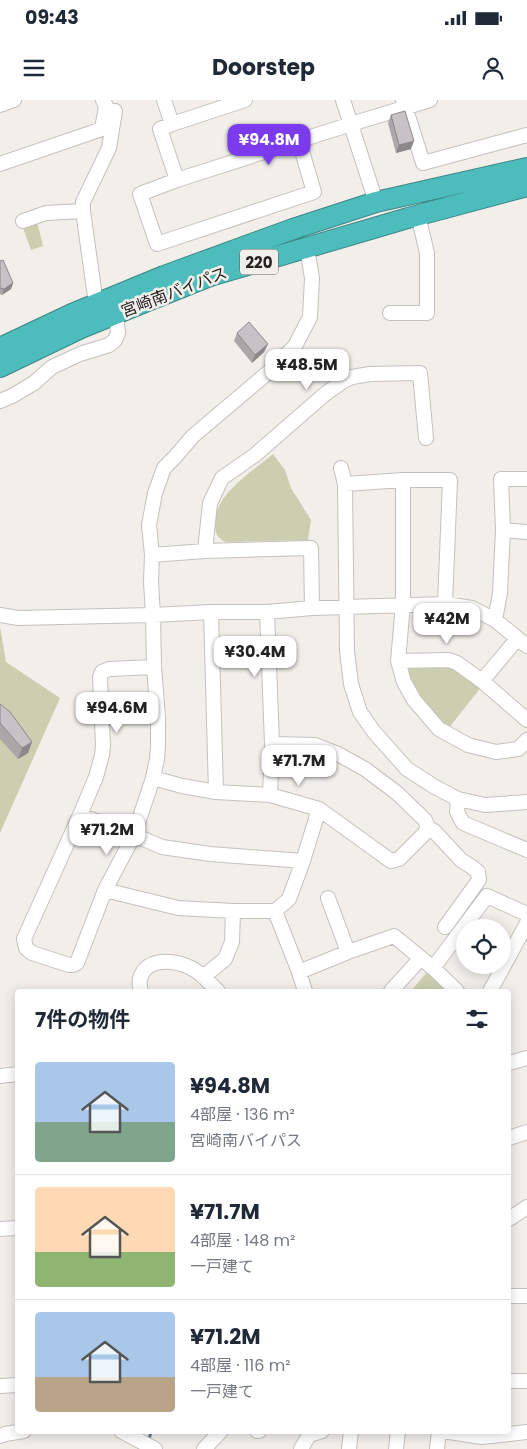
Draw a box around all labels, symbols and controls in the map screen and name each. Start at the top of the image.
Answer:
text: 09:43 [25,4,79,31]
text: Doorstep [212,52,315,83]
icon: menu [20,54,48,82]
icon: person [479,54,507,82]
pin: ¥94.8M [228,123,310,166]
text: ¥94.8M [239,128,299,151]
road number: 220 [240,250,278,274]
street label: 宮崎南バイパス [118,261,230,323]
pin: ¥48.5M [266,348,348,391]
text: ¥48.5M [276,353,338,376]
pin: ¥42M [417,602,477,645]
text: ¥42M [424,607,470,630]
pin: ¥30.4M [214,636,296,678]
text: ¥30.4M [225,640,285,663]
pin: ¥94.6M [76,692,158,734]
text: ¥94.6M [87,696,147,719]
pin: ¥71.7M [258,744,340,787]
text: ¥71.7M [272,749,326,772]
pin: ¥71.2M [66,814,148,856]
text: ¥71.2M [80,818,134,841]
map controls [456,919,511,974]
button: locate [456,919,511,974]
text: 7件の物件 [35,1005,130,1034]
icon: filters [463,1005,491,1033]
text: ¥94.8M [190,1071,270,1100]
icon: home [75,1082,135,1142]
text: 4部屋 · 136 m² [190,1103,295,1126]
text: 宮崎南バイパス [190,1129,302,1152]
text: ¥71.7M [190,1197,260,1226]
icon: home [75,1207,135,1267]
text: 4部屋 · 148 m² [190,1229,295,1252]
text: 一戸建て [190,1255,254,1278]
text: ¥71.2M [190,1322,260,1351]
icon: home [75,1332,135,1392]
text: 4部屋 · 116 m² [190,1354,290,1377]
text: 一戸建て [190,1380,254,1403]

